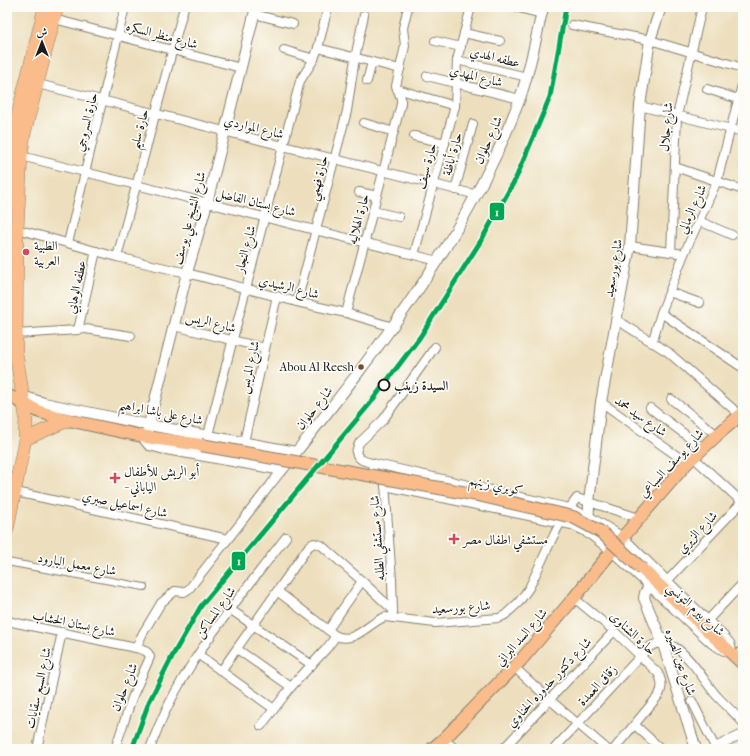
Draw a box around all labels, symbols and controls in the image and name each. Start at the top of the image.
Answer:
street label: شارع منظر السكره [123,18,200,56]
north arrow [22,22,62,62]
text: ش [37,26,48,39]
street label: عطفه الهدي [468,44,522,73]
street label: شارع المهدي [447,62,504,94]
street label: حارة السروجي [71,91,104,154]
street label: شارع جلال [656,101,680,153]
street label: حارة سليم [126,107,157,152]
street label: شارع المواردي [222,112,285,146]
street label: شارع حلوان [471,114,509,168]
street label: حارة أباظة [438,130,466,178]
street label: حارة سيف [413,141,440,191]
street label: حارة فهمي [305,154,336,203]
street label: شارع الشيخ علي يوسف [169,170,214,268]
street label: شارع الرمالي [675,182,713,238]
street label: شارع بستان الفاضل [214,185,297,223]
street label: حارة الهلاليه [344,192,373,246]
line badge: 1 [489,202,505,221]
text: 1 [495,206,499,219]
street label: شارع النجار [231,224,262,277]
place label: الطبية العربية [34,238,60,269]
street label: شارع بورسعيد [601,238,629,299]
marker: الطبية العربية [21,247,31,257]
street label: عطفه الوهابي [63,259,93,316]
street label: شارع الرشيدي [256,272,321,306]
street label: شارع الريس [183,309,238,339]
street label: شارع المريس [236,339,266,396]
place label: Abou Al Reesh [278,360,354,374]
marker: Abou Al Reesh [356,362,366,372]
marker: السيدة زينب [377,378,391,392]
place label: السيدة زينب [394,378,449,394]
street label: شارع حلوان [292,383,339,435]
street label: شارع سيد محمد [610,393,670,443]
street label: شارع على باشا ابراهيم [116,396,204,433]
street label: شارع يوسف السباعي [635,426,709,503]
place label: أبو الريش للأطفال - الياباني [124,463,199,498]
marker: أبو الريش للأطفال - الياباني [109,472,121,484]
street label: كوبري زينهم [466,472,524,503]
street label: شارع اسماعيل صبري [80,488,169,524]
street label: شارع مستشفي الطلبه [367,494,393,581]
street label: شارع الزيري [674,508,723,559]
place label: مستشفي اطفال مصر [461,532,548,553]
marker: مستشفي اطفال مصر [448,533,460,545]
street label: شارع معمل البارود [36,550,118,582]
line badge: 1 [231,551,246,571]
text: 1 [237,555,241,568]
street label: شارع بيرم التونسي [661,579,728,643]
street label: شارع المساكن [191,583,242,643]
street label: شارع بورسعيد [431,597,491,621]
street label: شارع السد البراني [492,605,553,671]
street label: شارع بستان الخشاب [30,607,117,643]
street label: حارة الشناوى [606,608,659,659]
street label: شارع عين الصيره [659,627,699,699]
street label: شارع دكتور حدوره الحناوي [504,634,597,733]
street label: شارع السبع سقايات [22,646,59,731]
street label: شارع حلوان [108,661,144,715]
street label: زقاق العمدة [574,661,620,709]

